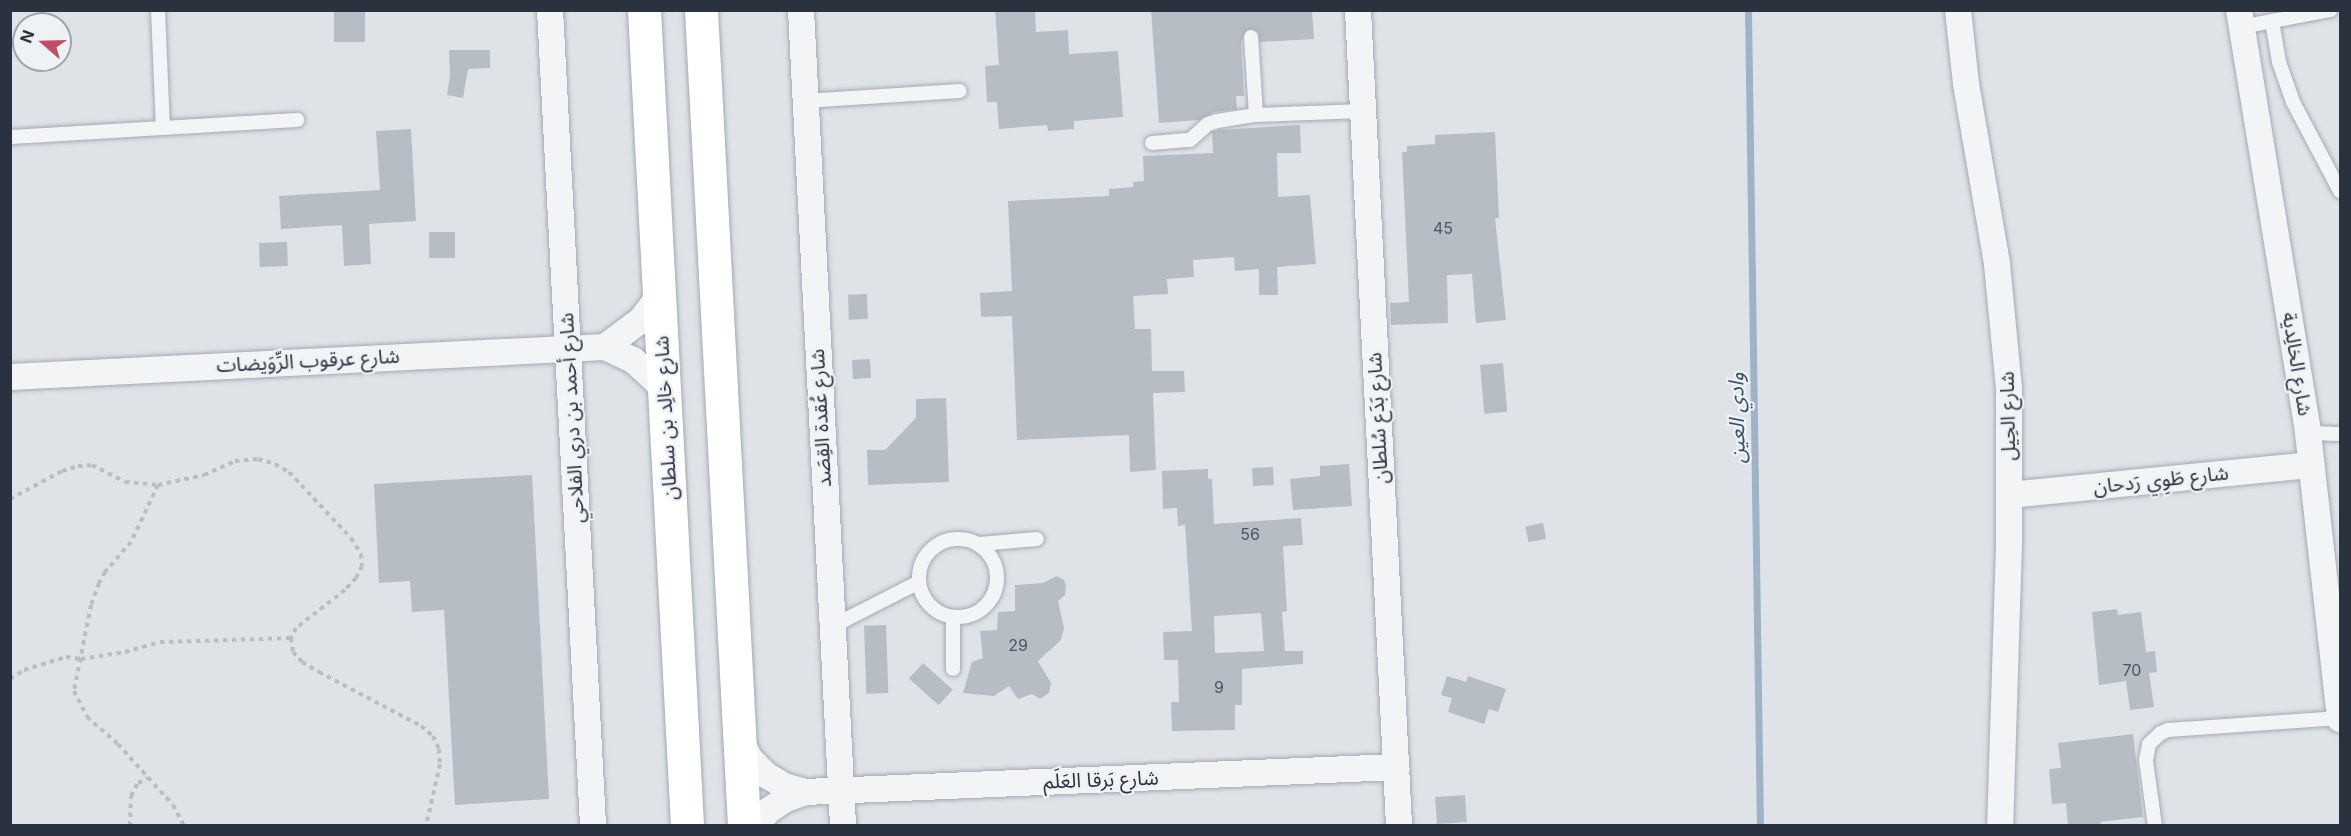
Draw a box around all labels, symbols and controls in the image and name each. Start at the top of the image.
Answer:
north arrow [12,12,72,72]
text: N [15,27,38,46]
house number: 45 [1433,218,1453,238]
street label: شارع الخالِدية [2277,310,2317,418]
street label: شارع أحمد بن دري الفلاحي [555,312,589,524]
street label: شارع خالِد بن سلطان [650,335,682,501]
street label: شارع عرقوب الرِّوَيضات [216,344,400,378]
street label: شارع عُقدة القِصَد [805,348,837,488]
street label: شارع بَدَع سُلطان [1363,352,1393,484]
street label: شارع الحِيل [1995,371,2021,461]
water label: وادي العين [1724,372,1750,464]
street label: شارع طَوِي رَدحان [2092,461,2230,499]
house number: 56 [1240,524,1260,544]
house number: 29 [1008,635,1028,655]
house number: 70 [2123,660,2141,680]
house number: 9 [1214,677,1224,697]
street label: شارع بَرقا العَلَم [1043,766,1159,794]

